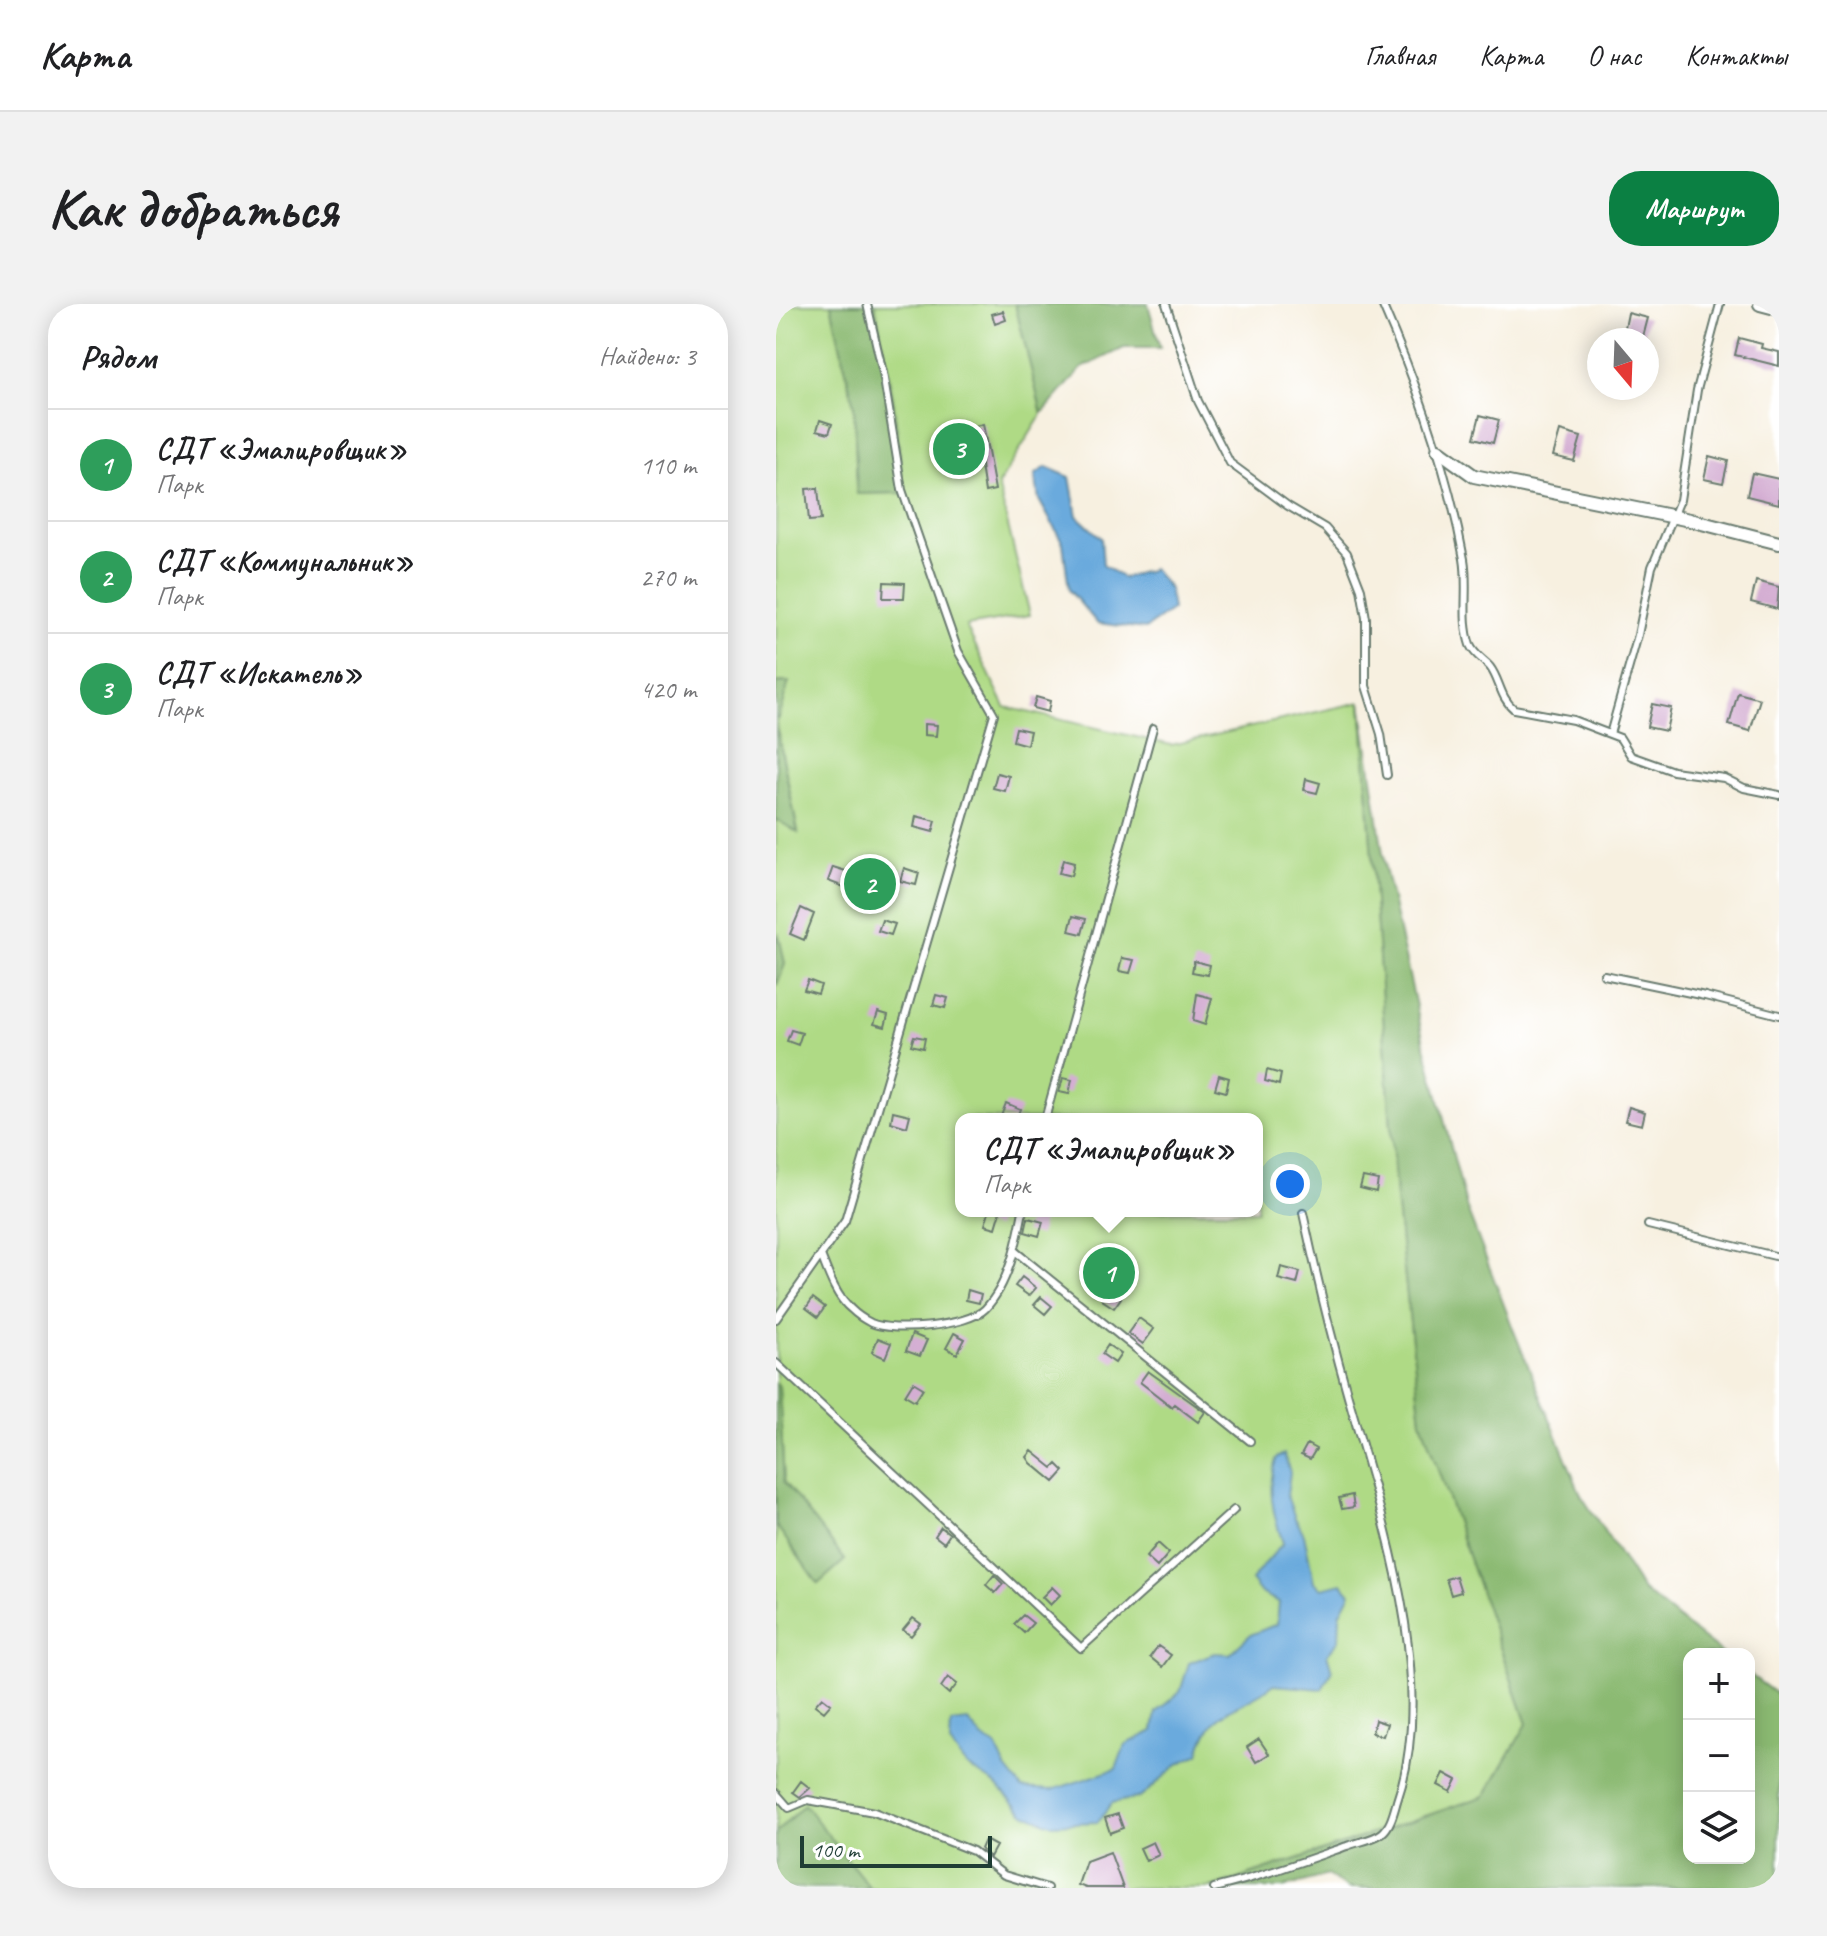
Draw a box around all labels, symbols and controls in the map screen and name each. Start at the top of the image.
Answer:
text: Карта [40,32,130,79]
text: Главная [1365,38,1435,73]
text: Карта [1479,38,1543,73]
text: О нас [1587,38,1641,73]
text: Контакты [1685,38,1787,73]
button: Маршрут [1609,171,1779,246]
text: Как добраться [48,173,338,244]
north arrow [1587,328,1659,400]
text: Рядом [80,335,156,378]
text: Найдено: 3 [599,340,696,373]
pin: 3 [933,419,985,479]
text: СДТ «Эмалировщик» [156,430,407,468]
text: 1 [100,449,112,482]
text: 110 m [640,449,696,482]
text: Парк [156,468,202,501]
text: СДТ «Коммунальник» [156,542,413,580]
text: 2 [100,561,112,594]
text: 270 m [640,561,696,594]
text: Парк [156,580,202,613]
text: СДТ «Искатель» [156,654,362,692]
text: 3 [100,673,112,706]
text: 420 m [640,673,696,706]
text: Парк [156,692,202,725]
pin: 2 [844,854,896,914]
popup [955,1113,1263,1217]
text: СДТ «Эмалировщик» [984,1130,1234,1168]
your location [1270,1164,1310,1204]
text: Парк [984,1168,1030,1201]
pin: 1 [1083,1243,1135,1303]
map controls [1683,1648,1755,1864]
button: + [1683,1648,1755,1720]
button: − [1683,1720,1755,1792]
button: layers [1683,1792,1755,1864]
scale bar [800,1832,992,1868]
text: 100 m [812,1836,859,1864]

